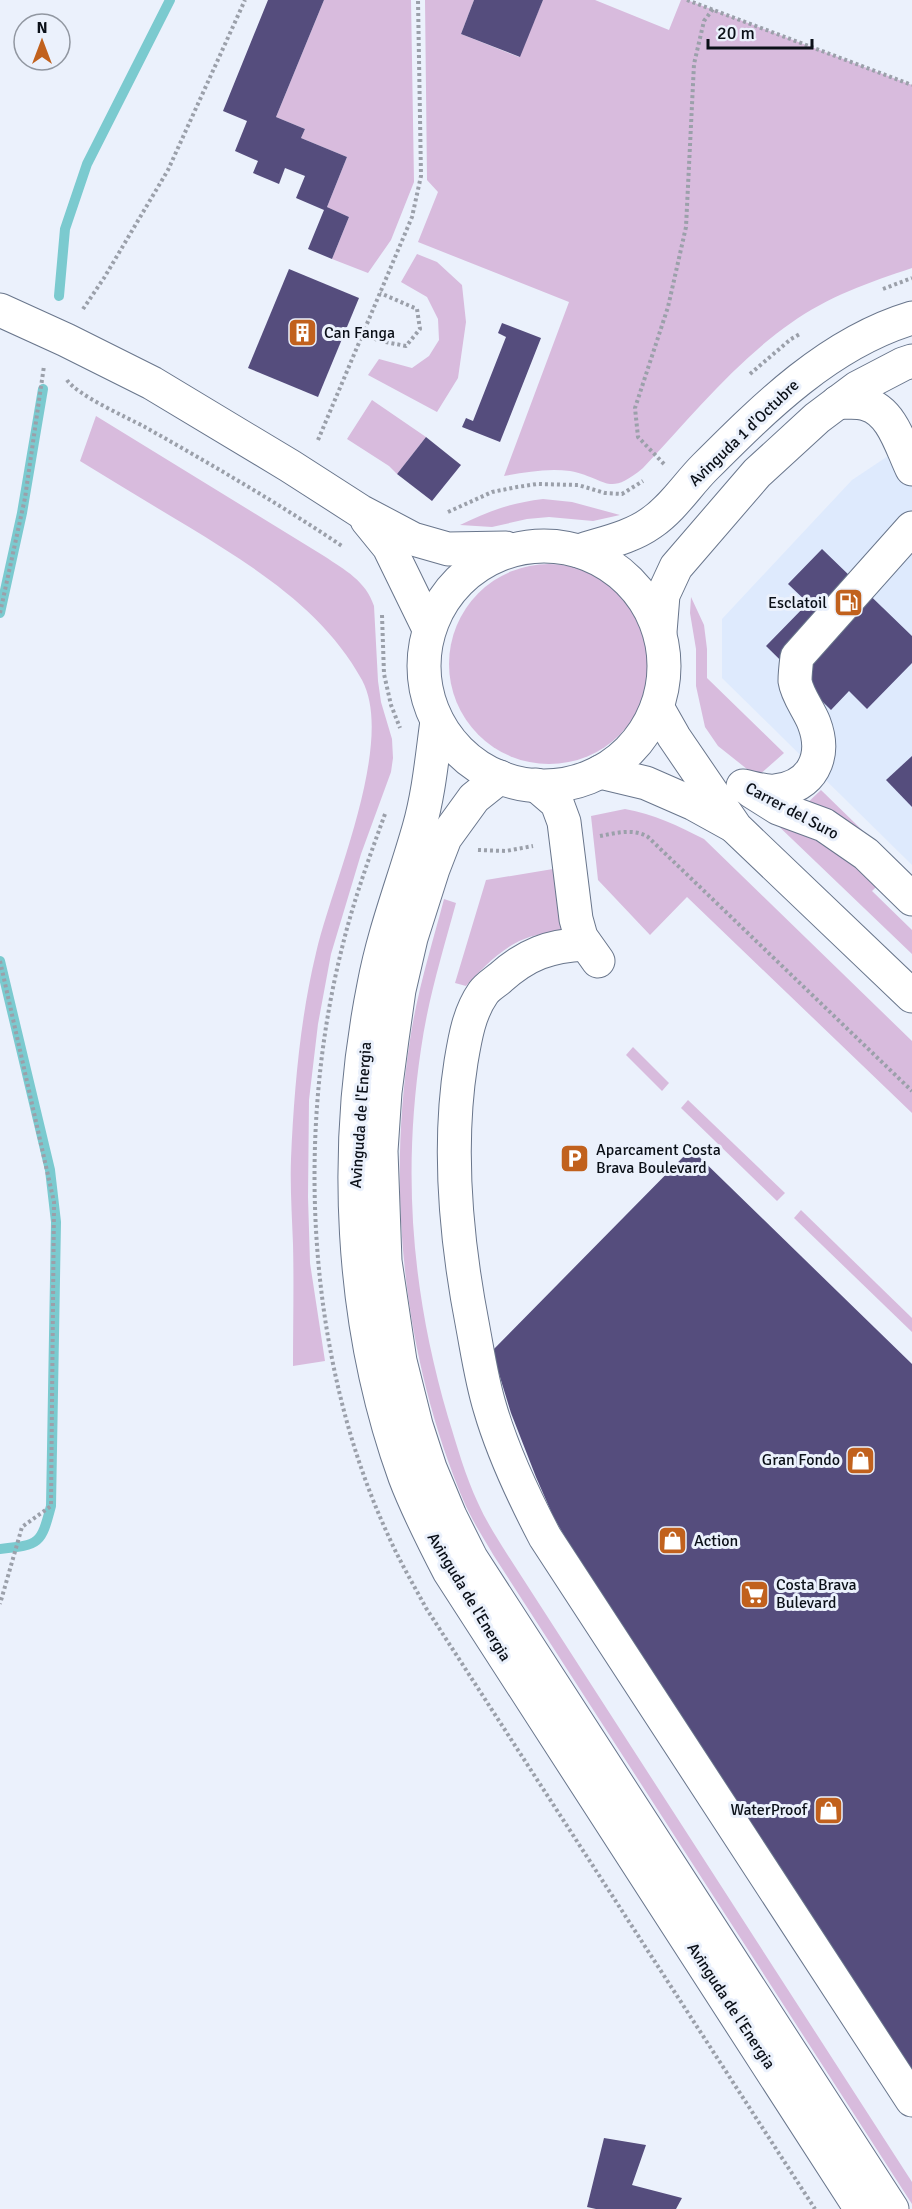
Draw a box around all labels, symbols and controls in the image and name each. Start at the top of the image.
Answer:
north arrow [12,12,72,72]
scale bar [708,12,812,50]
text: N [36,18,48,38]
text: 20 m [717,22,755,44]
building icon: Can Fanga [287,317,319,349]
place label: Can Fanga [324,323,395,343]
street label: Avinguda 1 d'Octubre [685,375,803,491]
fuel station icon: Esclatoil [832,587,864,619]
place label: Esclatoil [768,593,827,613]
street label: Carrer del Suro [742,778,842,844]
street label: Avinguda de l'Energia [346,1041,376,1189]
place label: Aparcament Costa Brava Boulevard [596,1140,721,1178]
parking icon: Aparcament Costa Brava Boulevard [559,1143,591,1175]
shop icon: Gran Fondo [845,1444,877,1476]
place label: Gran Fondo [762,1450,840,1470]
shop icon: Action [657,1525,689,1557]
street label: Avinguda de l'Energia [423,1529,515,1665]
place label: Action [694,1531,738,1551]
place label: Costa Brava Bulevard [776,1575,857,1613]
supermarket icon: Costa Brava Bulevard [739,1578,771,1610]
shop icon: WaterProof [812,1794,844,1826]
place label: WaterProof [730,1800,808,1820]
street label: Avinguda de l'Energia [683,1939,779,2073]

